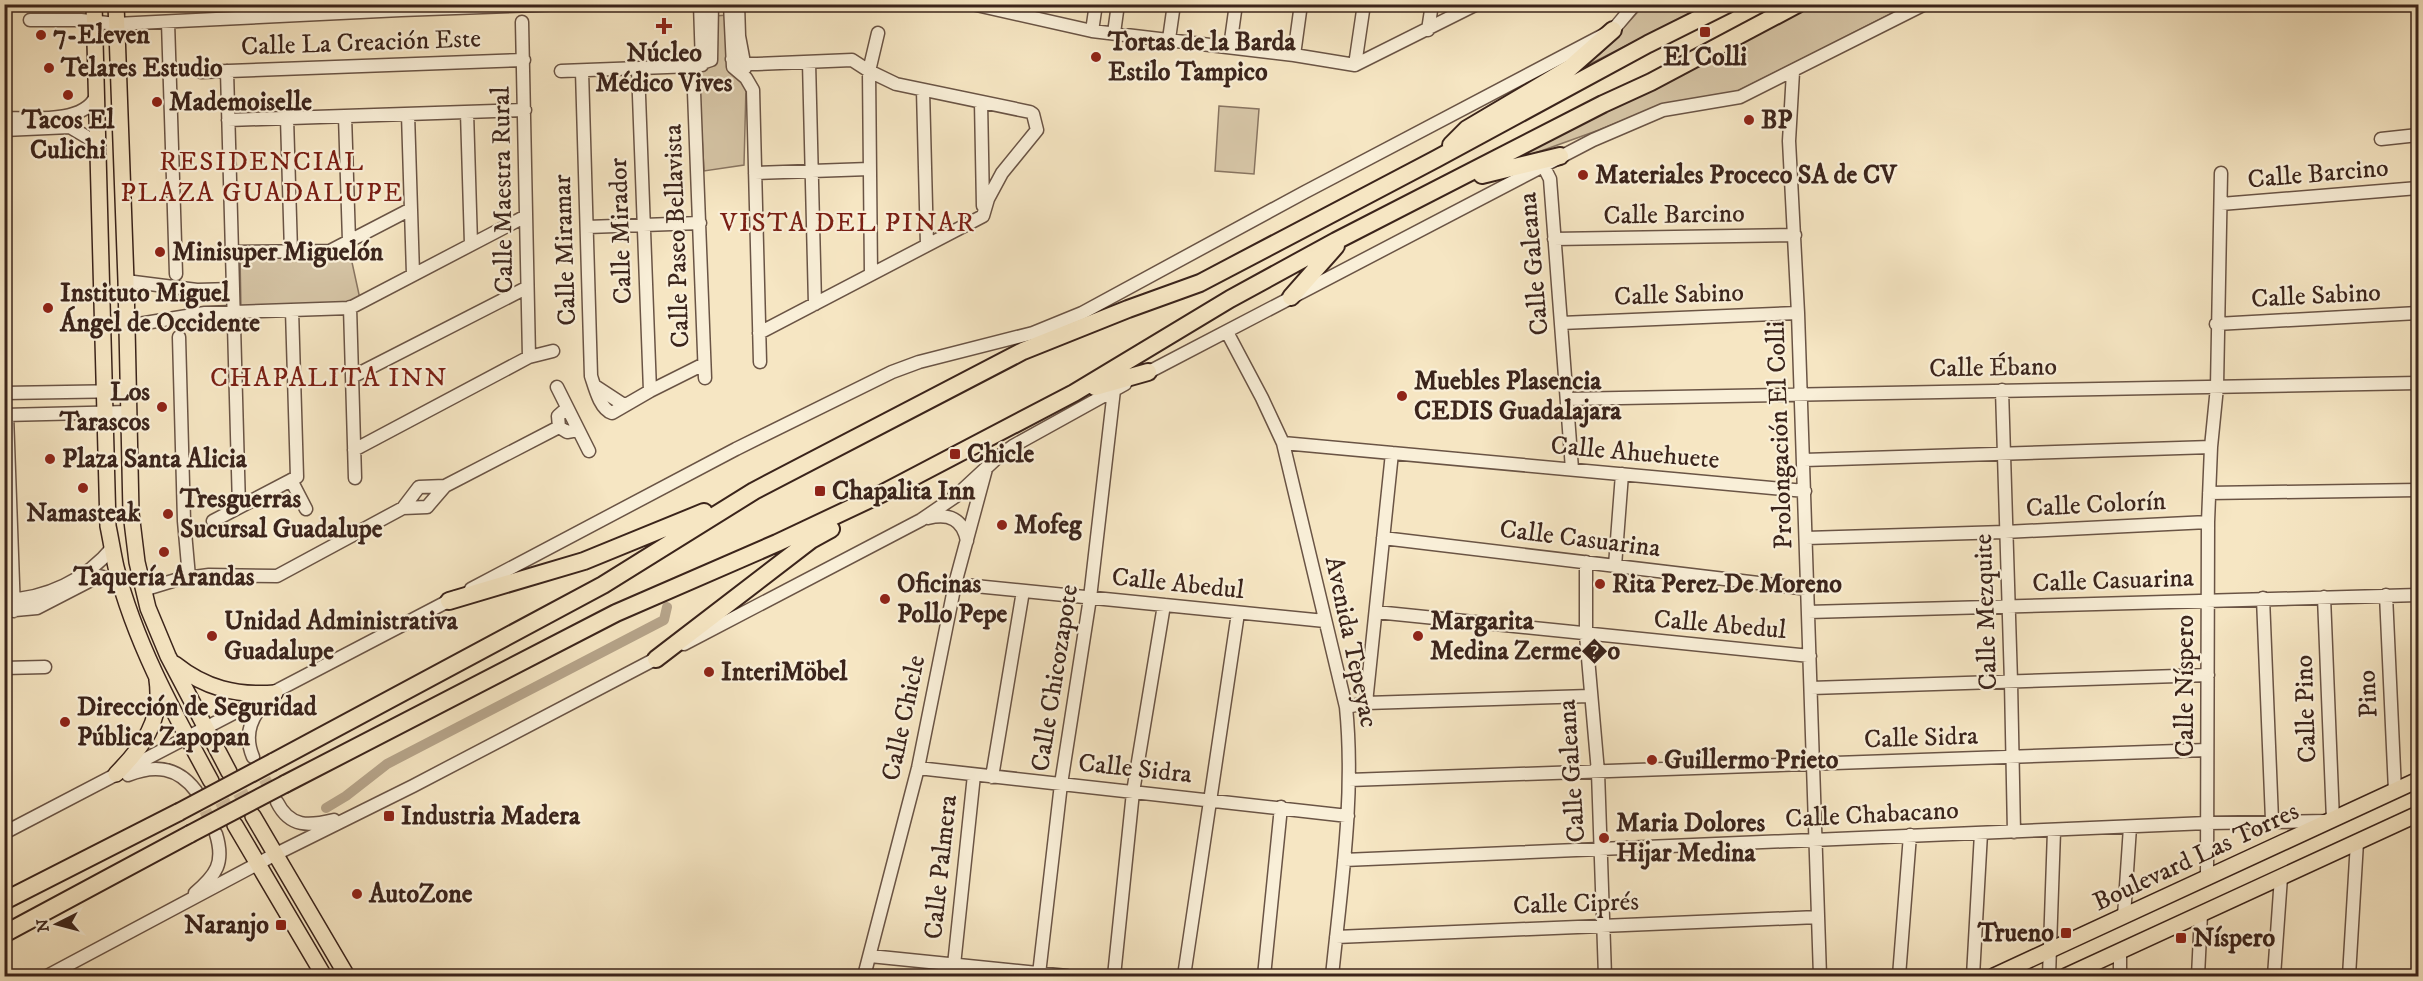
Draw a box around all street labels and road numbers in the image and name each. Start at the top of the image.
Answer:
street label: Calle La Creación Este [240,22,482,64]
street label: Calle Maestra Rural [485,86,521,294]
street label: Calle Paseo Bellavista [657,123,697,349]
street label: Calle Barcino [2246,151,2390,197]
street label: Calle Mirador [602,157,640,305]
street label: Calle Miramar [546,173,584,326]
street label: Calle Galeana [1511,191,1557,337]
street label: Calle Barcino [1603,197,1745,233]
street label: Calle Sabino [1614,276,1744,314]
street label: Calle Sabino [2250,276,2382,316]
street label: Prolongación El Colli [1760,320,1800,550]
street label: Calle Ébano [1929,350,2057,386]
street label: Calle Ahuehuete [1549,429,1721,477]
street label: Calle Colorín [2025,485,2167,525]
street label: Calle Casuarina [1498,513,1662,565]
street label: Calle Mezquite [1967,533,2005,691]
street label: Avenida Tepeyac [1317,553,1385,731]
street label: Calle Abedul [1110,561,1246,607]
street label: Calle Casuarina [2032,562,2194,600]
street label: Calle Chicozapote [1024,582,1086,774]
street label: Calle Abedul [1652,603,1788,647]
street label: Calle Níspero [2169,615,2202,757]
street label: Calle Chicle [875,652,933,784]
street label: Calle Pino [2288,654,2324,764]
street label: Pino [2350,669,2386,719]
street label: Calle Galeana [1551,698,1593,844]
street label: Calle Sidra [1863,720,1979,756]
street label: Calle Sidra [1076,747,1194,791]
street label: Calle Palmera [917,793,965,941]
street label: Calle Chabacano [1784,794,1960,836]
street label: Boulevard Las Torres [2088,795,2304,919]
street label: Calle Ciprés [1512,885,1640,923]

